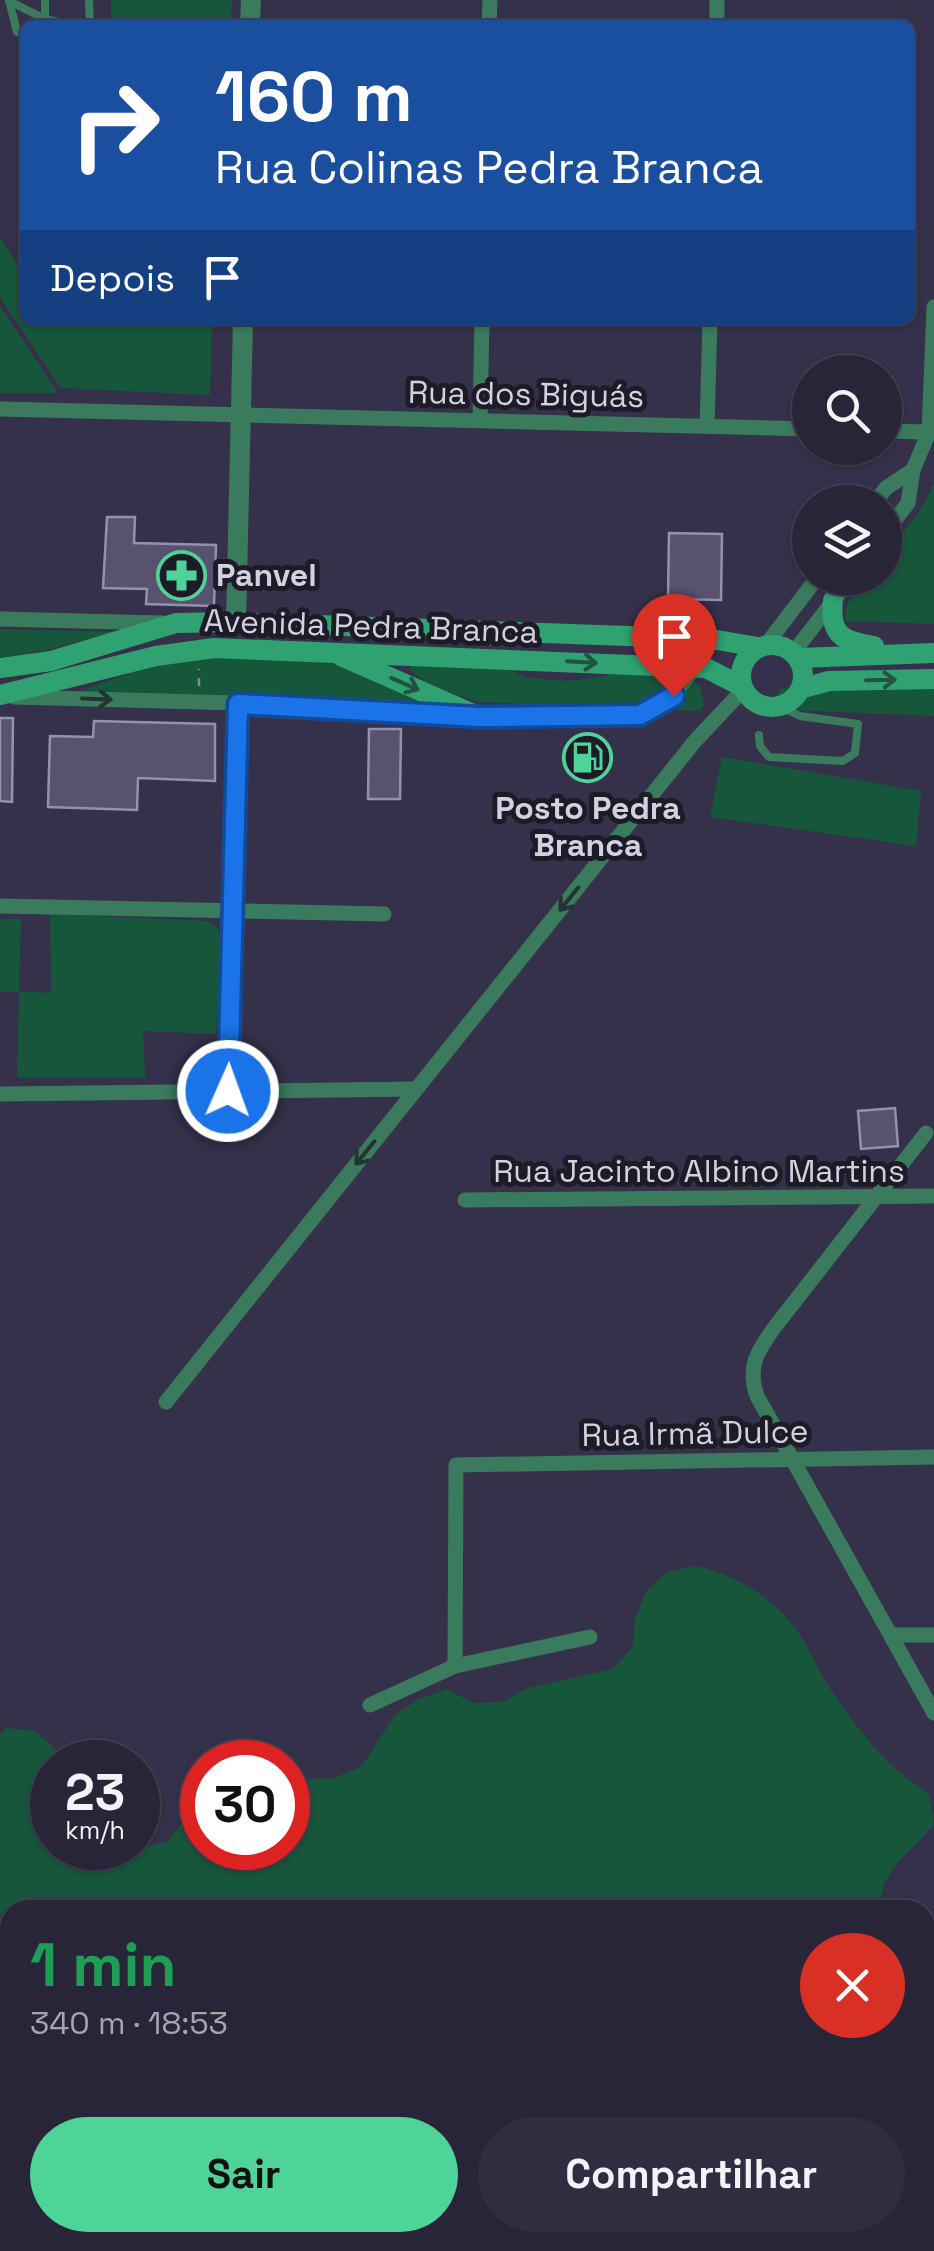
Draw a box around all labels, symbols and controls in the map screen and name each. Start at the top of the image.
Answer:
text: 160 m [215,52,413,141]
icon: right [50,60,180,190]
text: Rua Colinas Pedra Branca [215,139,763,196]
icon: arrive [195,250,250,305]
text: Depois [50,254,175,302]
map controls [792,355,902,595]
button: search [792,355,902,465]
street label: Rua dos Biguás [408,372,644,416]
button: layers [792,485,902,595]
pharmacy icon: Panvel [155,549,207,601]
place label: Panvel [216,555,317,595]
pin [632,594,717,697]
street label: Avenida Pedra Branca [203,600,539,652]
icon: arrive [647,609,702,664]
one-way arrow [565,653,597,672]
one-way arrow [864,670,897,690]
one-way arrow [389,676,420,694]
one-way arrow [81,690,113,709]
fuel station icon: Posto Pedra Branca [562,732,614,784]
place label: Posto Pedra Branca [495,788,681,865]
one-way arrow [559,885,580,912]
position arrow [176,1039,280,1143]
one-way arrow [355,1139,377,1165]
street label: Rua Jacinto Albino Martins [493,1151,905,1191]
street label: Rua Irmã Dulce [581,1411,809,1455]
speed limit sign: 30 [180,1740,310,1870]
text: 23 [65,1761,125,1825]
text: km/h [65,1814,125,1846]
text: 1 min [30,1927,177,2004]
button: close [800,1933,905,2038]
text: 340 m · 18:53 [30,2003,228,2043]
button: Sair [30,2117,458,2232]
button: Compartilhar [478,2117,905,2232]

